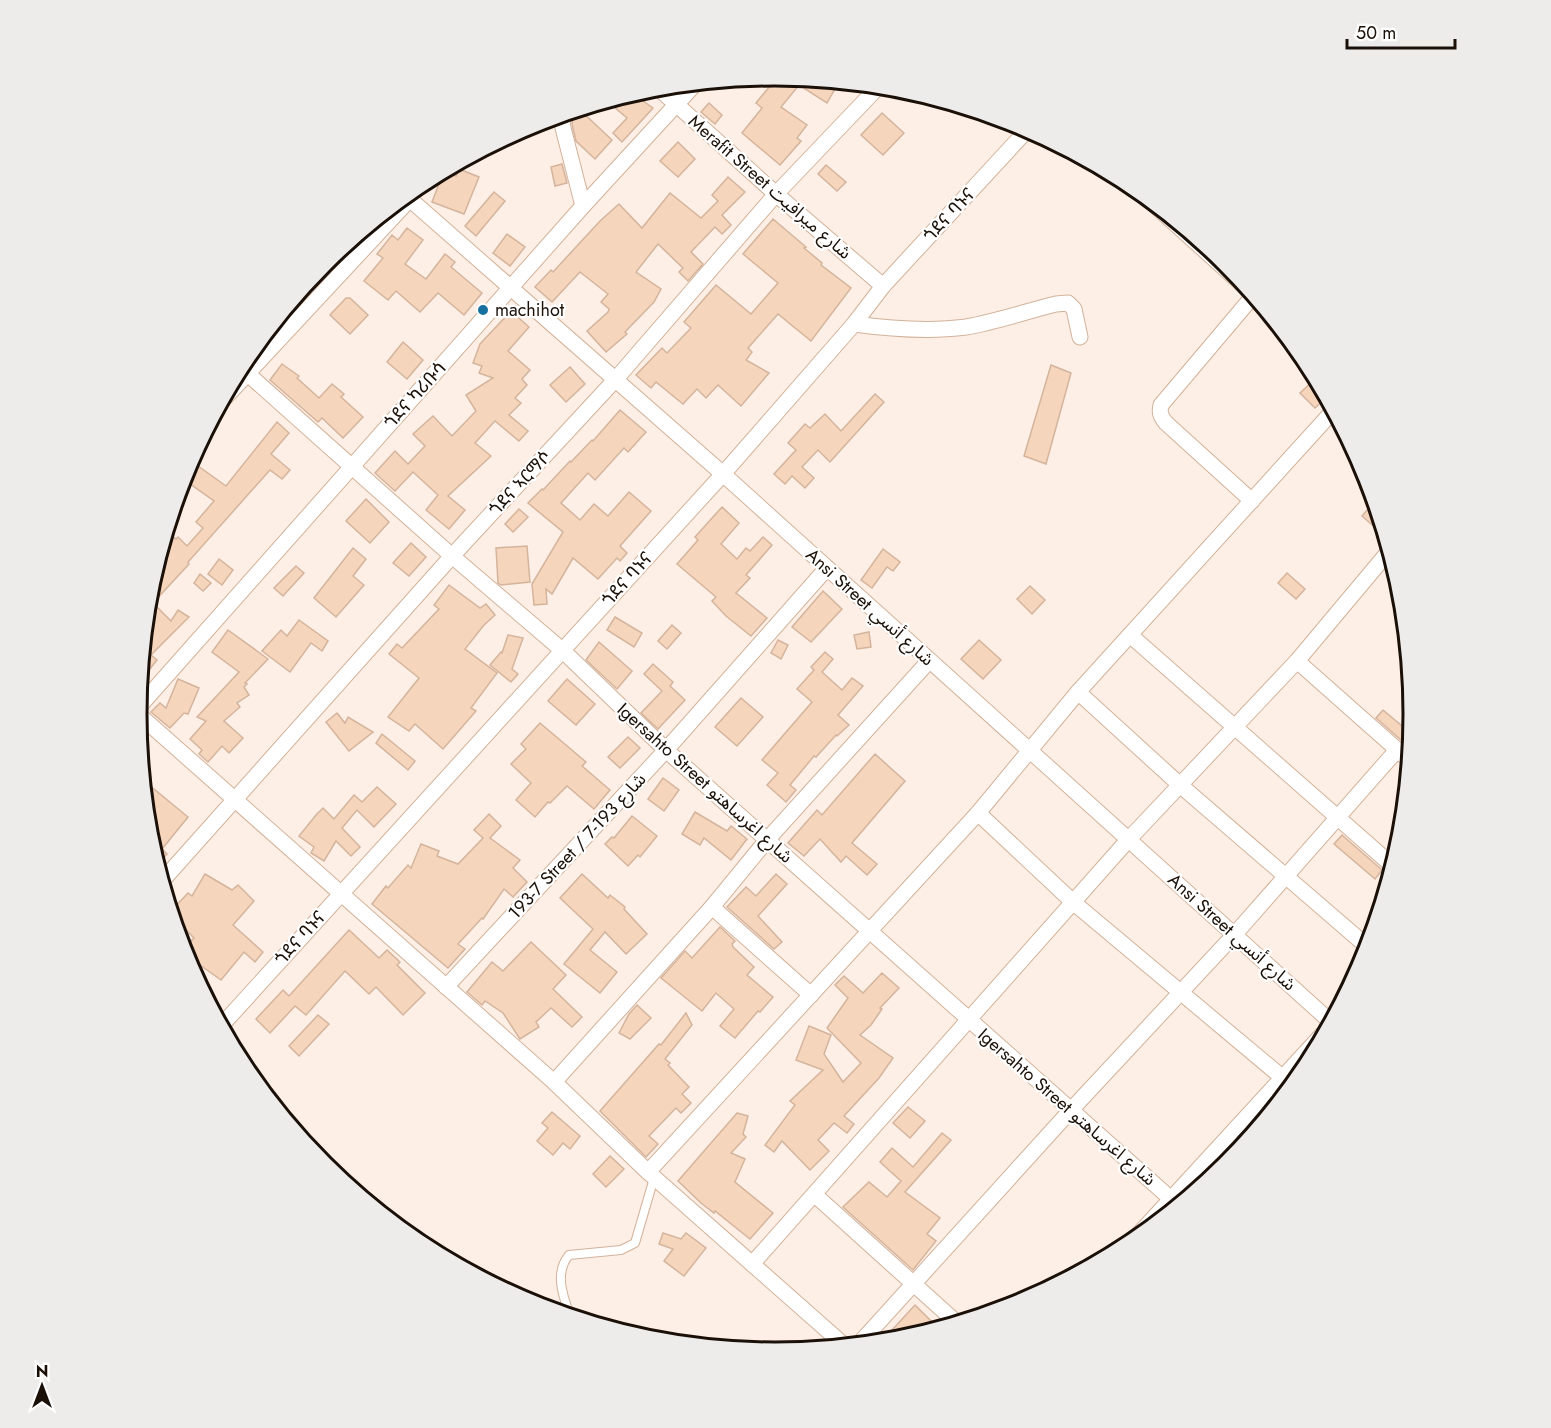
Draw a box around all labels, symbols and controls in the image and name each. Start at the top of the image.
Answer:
scale bar [1347,12,1455,50]
text: 50 m [1356,20,1396,46]
street label: Merafit Street شارع ميرافيت [682,109,857,266]
street label: ጎደና ባኑና [917,182,981,248]
place label: machihot [495,297,565,323]
marker: machihot [476,303,490,317]
street label: ጎደና ካሪቡሳ [378,356,452,434]
street label: ጎደና ኣርማሶ [483,444,557,522]
street label: Ansi Street شارع أنسي [799,542,940,673]
street label: ጎደና ባኑና [596,546,658,612]
street label: Igersahto Street شارع اغرساهتو [611,697,799,870]
street label: 193-7 Street / شارع 193-7 [502,767,653,926]
street label: Ansi Street شارع أنسي [1161,867,1302,998]
street label: ጎደና ባኑና [269,905,331,971]
street label: Igersahto Street شارع اغرساهتو [972,1022,1162,1193]
north arrow [12,1356,72,1416]
text: N [36,1360,48,1383]

